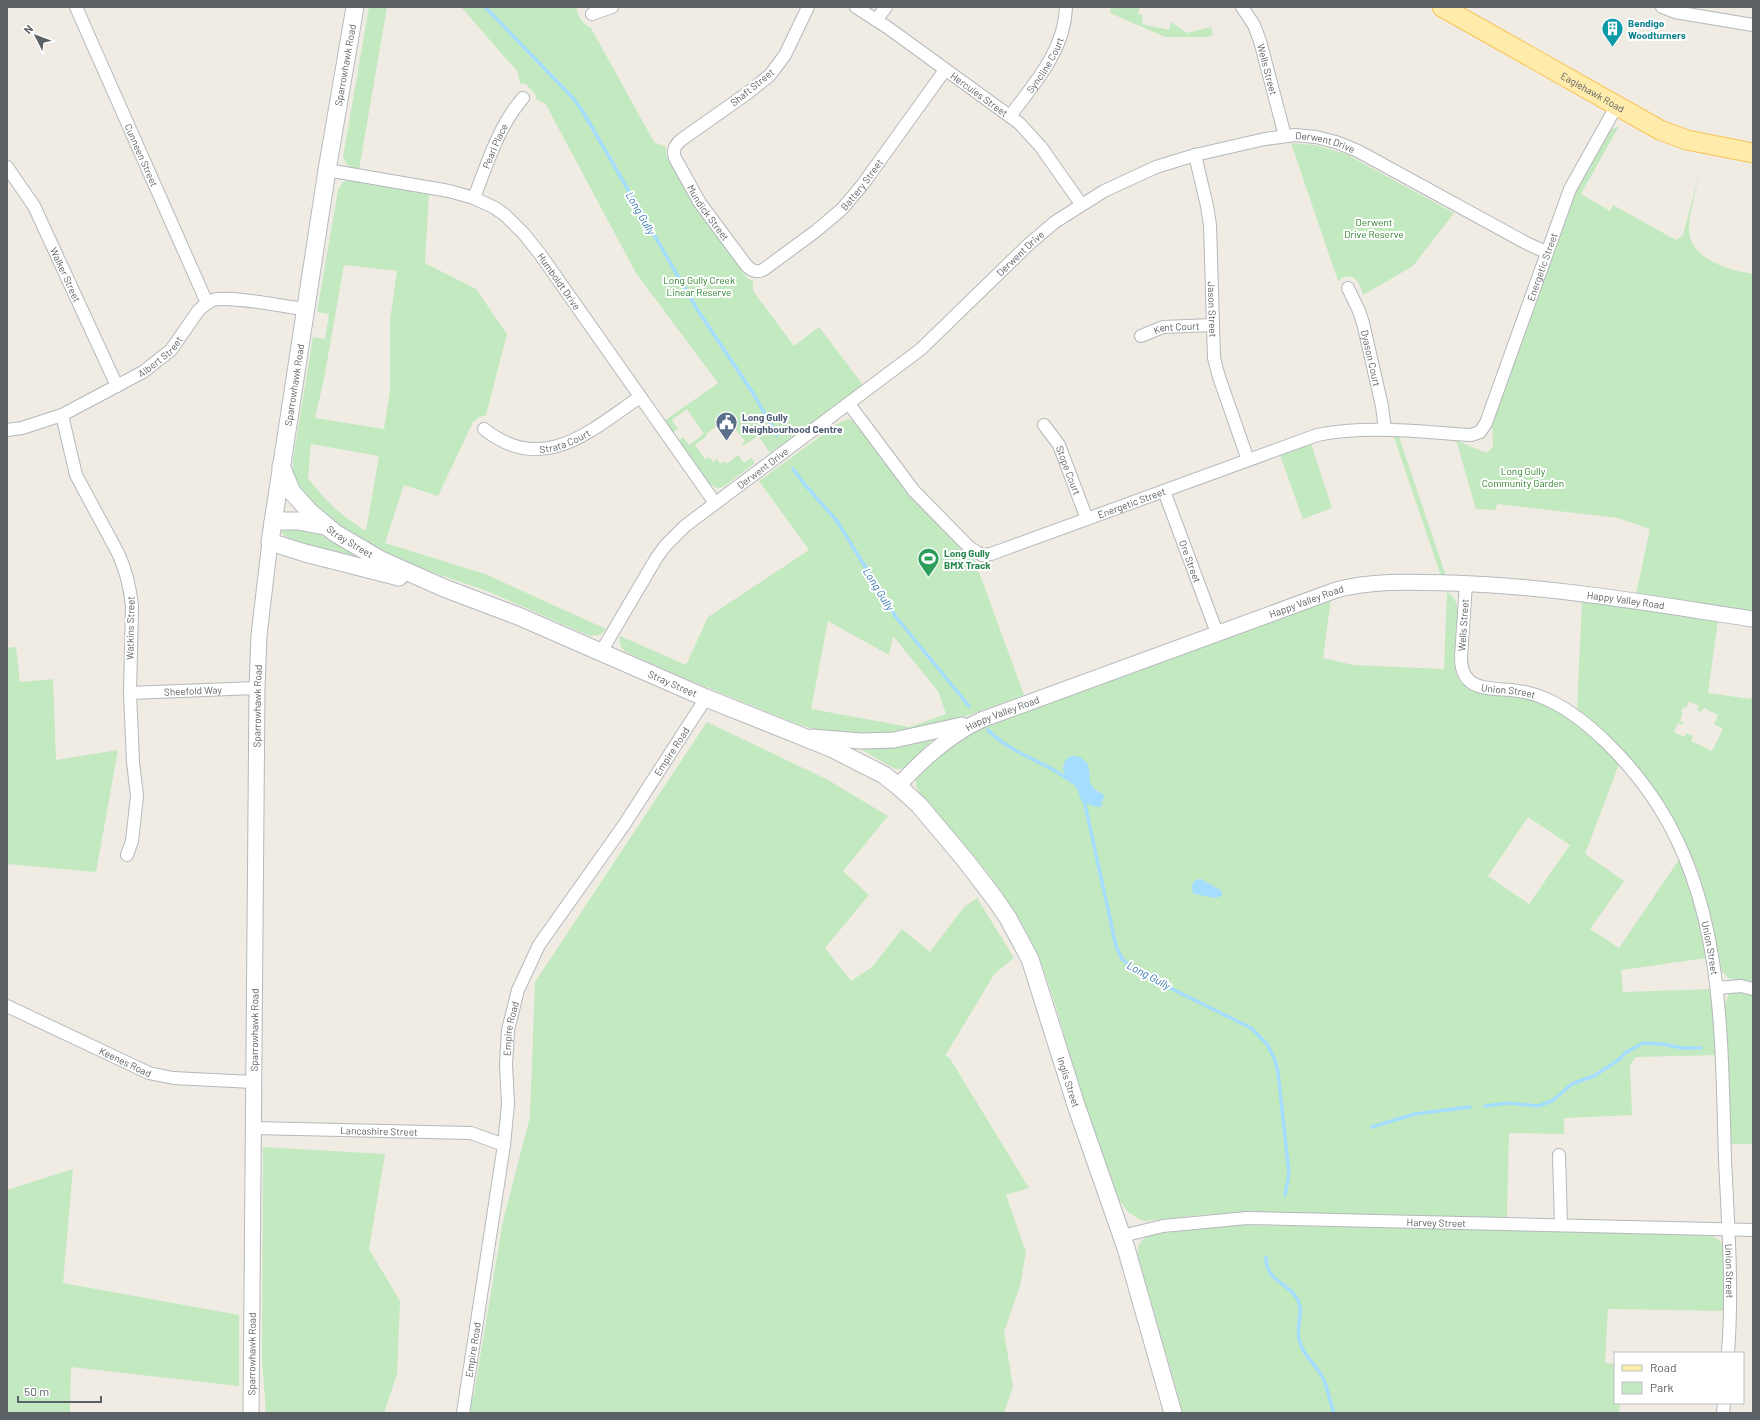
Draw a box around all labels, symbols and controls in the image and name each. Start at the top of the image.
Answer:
north arrow [16,16,56,56]
building icon: Bendigo Woodturners [1599,16,1625,49]
place label: Bendigo Woodturners [1628,17,1686,41]
text: N [21,22,35,36]
street label: Sparrowhawk Road [332,23,358,107]
street label: Syncline Court [1024,35,1066,95]
street label: Wells Street [1255,42,1280,97]
street label: Shaft Street [728,66,777,108]
street label: Hercules Street [948,69,1011,119]
street label: Eaglehawk Road [1559,69,1627,115]
street label: Pearl Place [480,121,510,170]
street label: Cunneen Street [122,122,161,189]
street label: Derwent Drive [1295,129,1357,155]
street label: Battery Street [838,156,885,212]
street label: Mundick Street [685,182,732,243]
water label: Long Gully [623,189,659,238]
park label: Derwent Drive Reserve [1344,216,1404,240]
street label: Derwent Drive [994,228,1046,279]
street label: Energetic Street [1524,231,1560,303]
street label: Walker Street [48,245,84,304]
street label: Humboldt Drive [535,250,583,312]
park label: Long Gully Creek Linear Reserve [663,274,735,298]
street label: Jason Street [1206,281,1219,338]
street label: Kent Court [1151,319,1200,336]
street label: Dyason Court [1359,328,1383,388]
street label: Albert Street [136,334,185,380]
street label: Sparrowhawk Road [282,343,306,427]
public building icon: Long Gully Neighbourhood Centre [714,410,740,443]
place label: Long Gully Neighbourhood Centre [742,411,843,435]
street label: Strata Court [539,426,593,455]
street label: Stope Court [1054,444,1083,497]
street label: Derwent Drive [734,445,791,491]
park label: Long Gully Community Garden [1482,465,1564,489]
street label: Energetic Street [1096,485,1168,521]
street label: Stray Street [324,523,376,560]
street label: Ore Street [1177,538,1204,585]
sports icon: Long Gully BMX Track [915,546,941,579]
place label: Long Gully BMX Track [944,547,991,571]
water label: Long Gully [861,565,898,614]
street label: Happy Valley Road [1267,582,1345,620]
street label: Happy Valley Road [1586,588,1665,611]
street label: Watkins Street [123,596,137,660]
street label: Wells Street [1455,598,1471,652]
street label: Sparrowhawk Road [251,664,264,748]
street label: Stray Street [646,668,699,700]
street label: Union Street [1480,681,1537,701]
street label: Sheefold Way [164,683,223,698]
street label: Happy Valley Road [963,693,1041,733]
street label: Empire Road [651,725,692,778]
street label: Union Street [1699,920,1721,976]
water label: Long Gully [1125,958,1174,992]
street label: Sparrowhawk Road [248,988,261,1072]
street label: Empire Road [501,1000,521,1056]
street label: Keenes Road [98,1044,153,1079]
street label: Inglis Street [1055,1055,1082,1109]
street label: Lancashire Street [340,1124,418,1138]
street label: Harvey Street [1407,1216,1467,1229]
street label: Union Street [1723,1244,1736,1299]
street label: Sparrowhawk Road [245,1312,258,1396]
street label: Empire Road [463,1321,483,1378]
legend [1614,1352,1744,1404]
text: Road [1650,1360,1677,1374]
scale bar [18,1378,101,1404]
text: Park [1650,1380,1674,1394]
text: 50 m [24,1384,49,1398]

